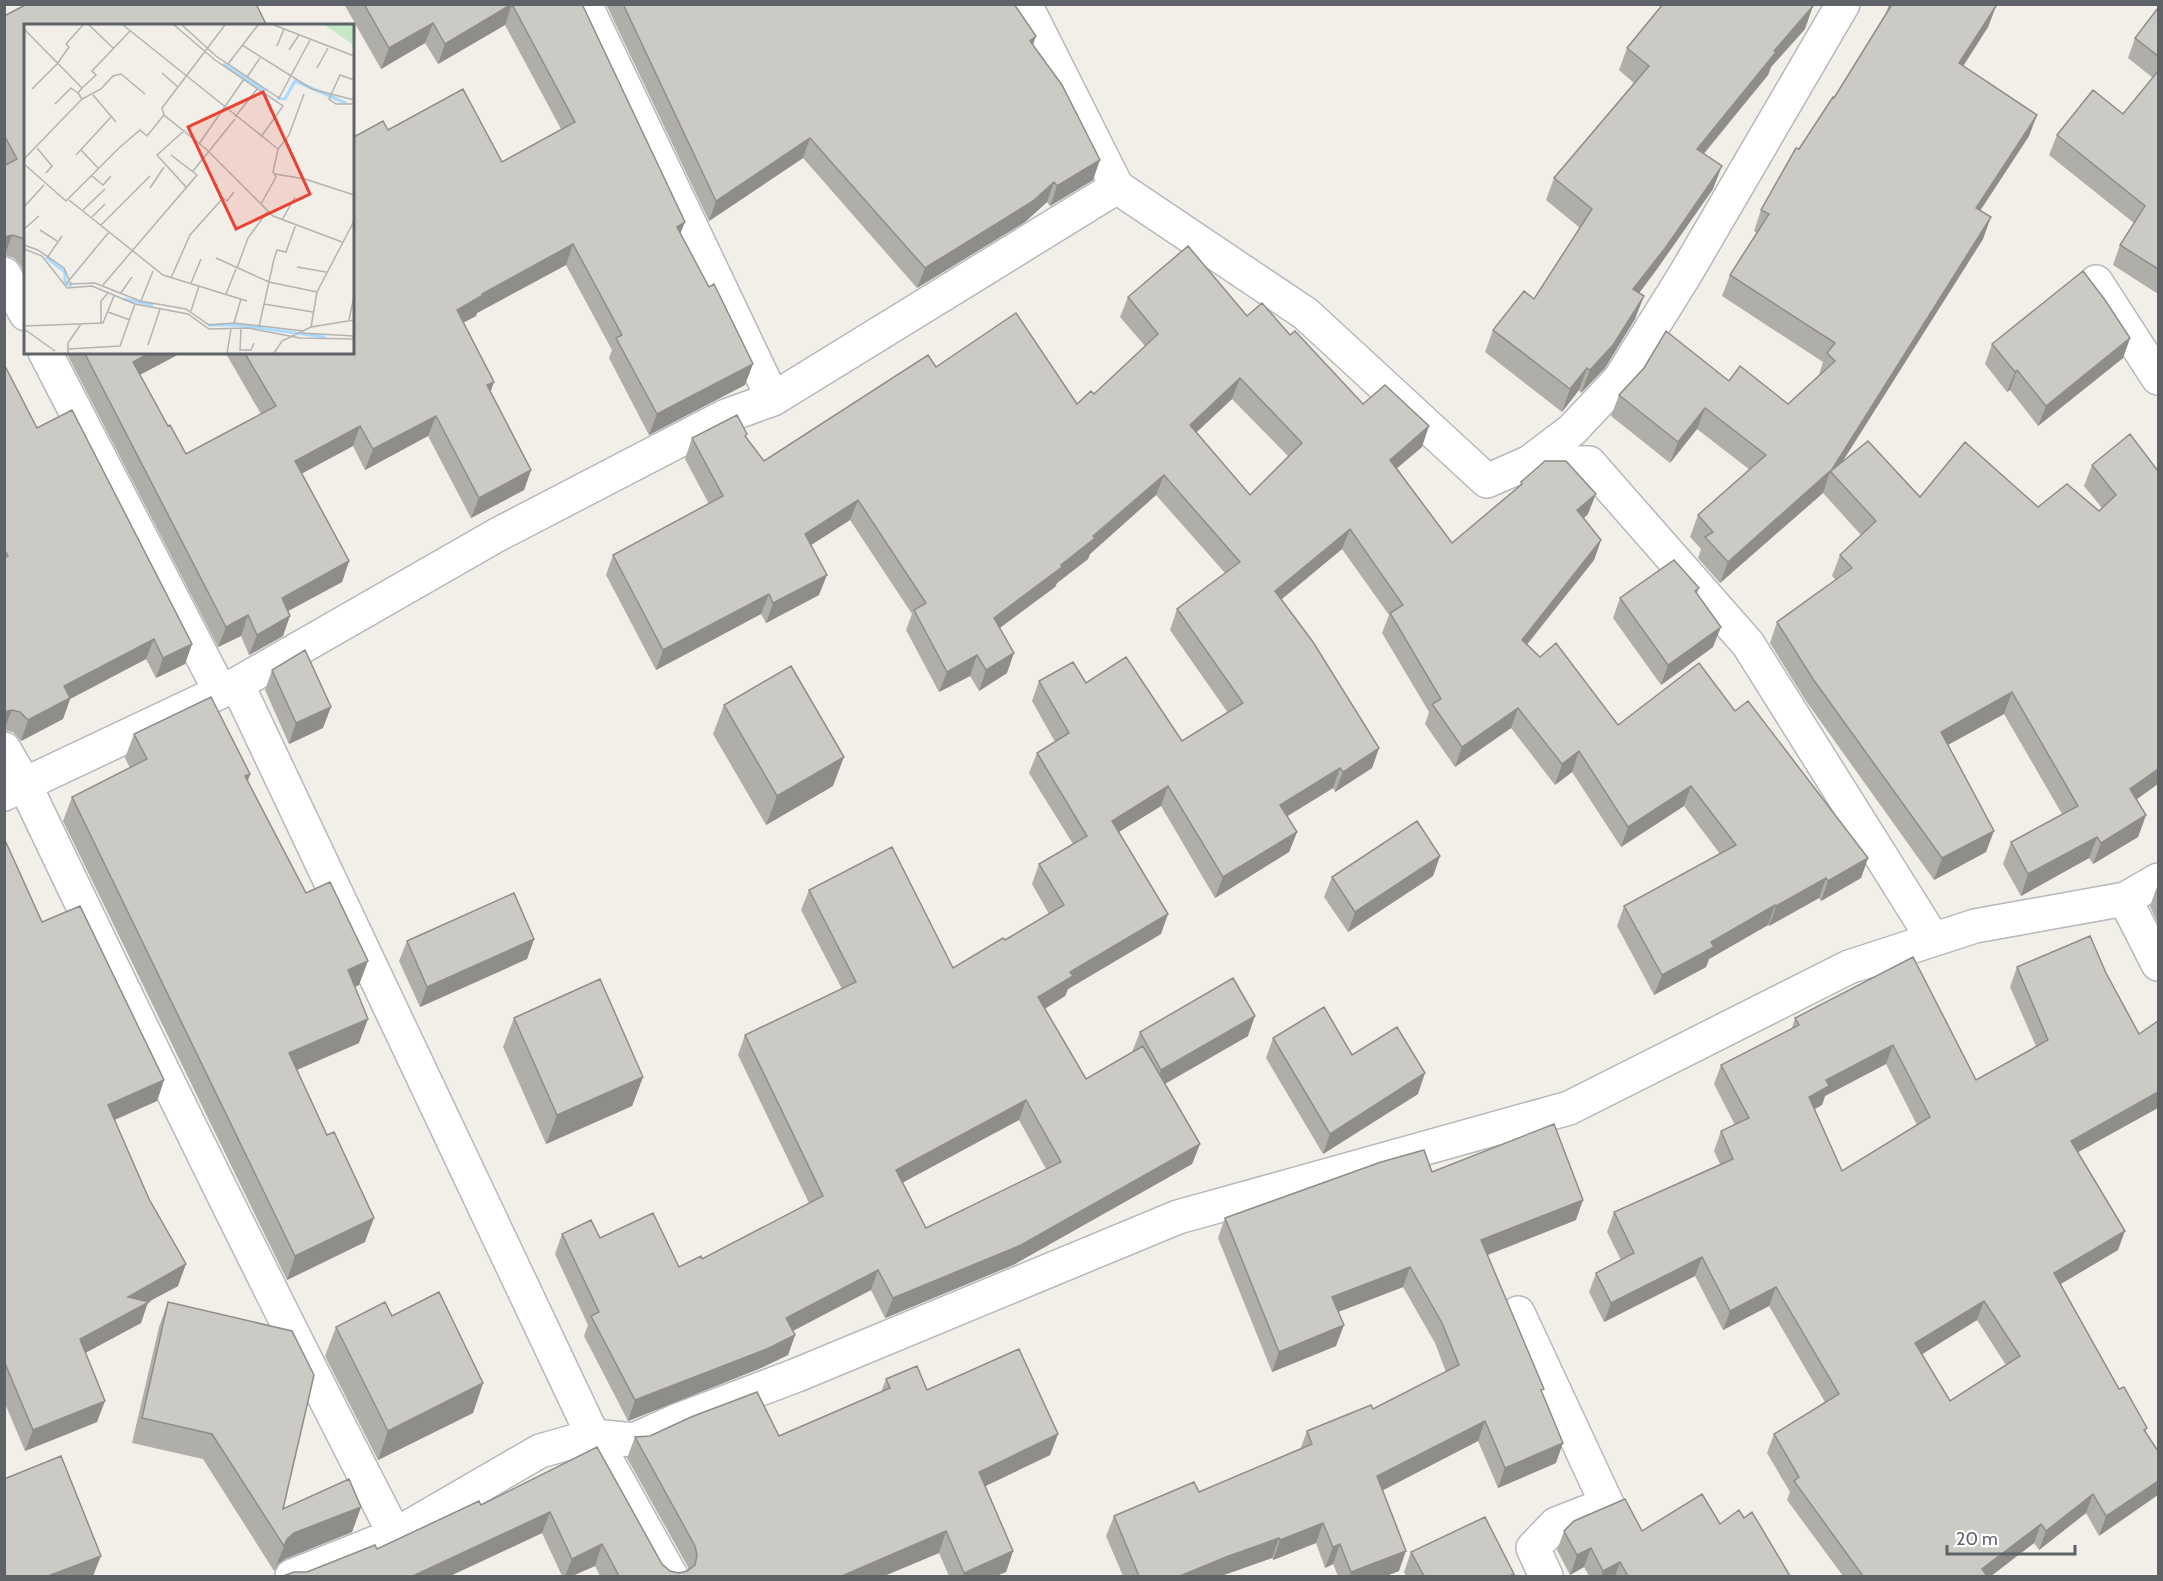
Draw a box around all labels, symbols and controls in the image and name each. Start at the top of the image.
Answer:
inset map [24,24,354,354]
scale bar [1947,1518,2074,1556]
text: 20 m [1956,1528,1998,1550]

